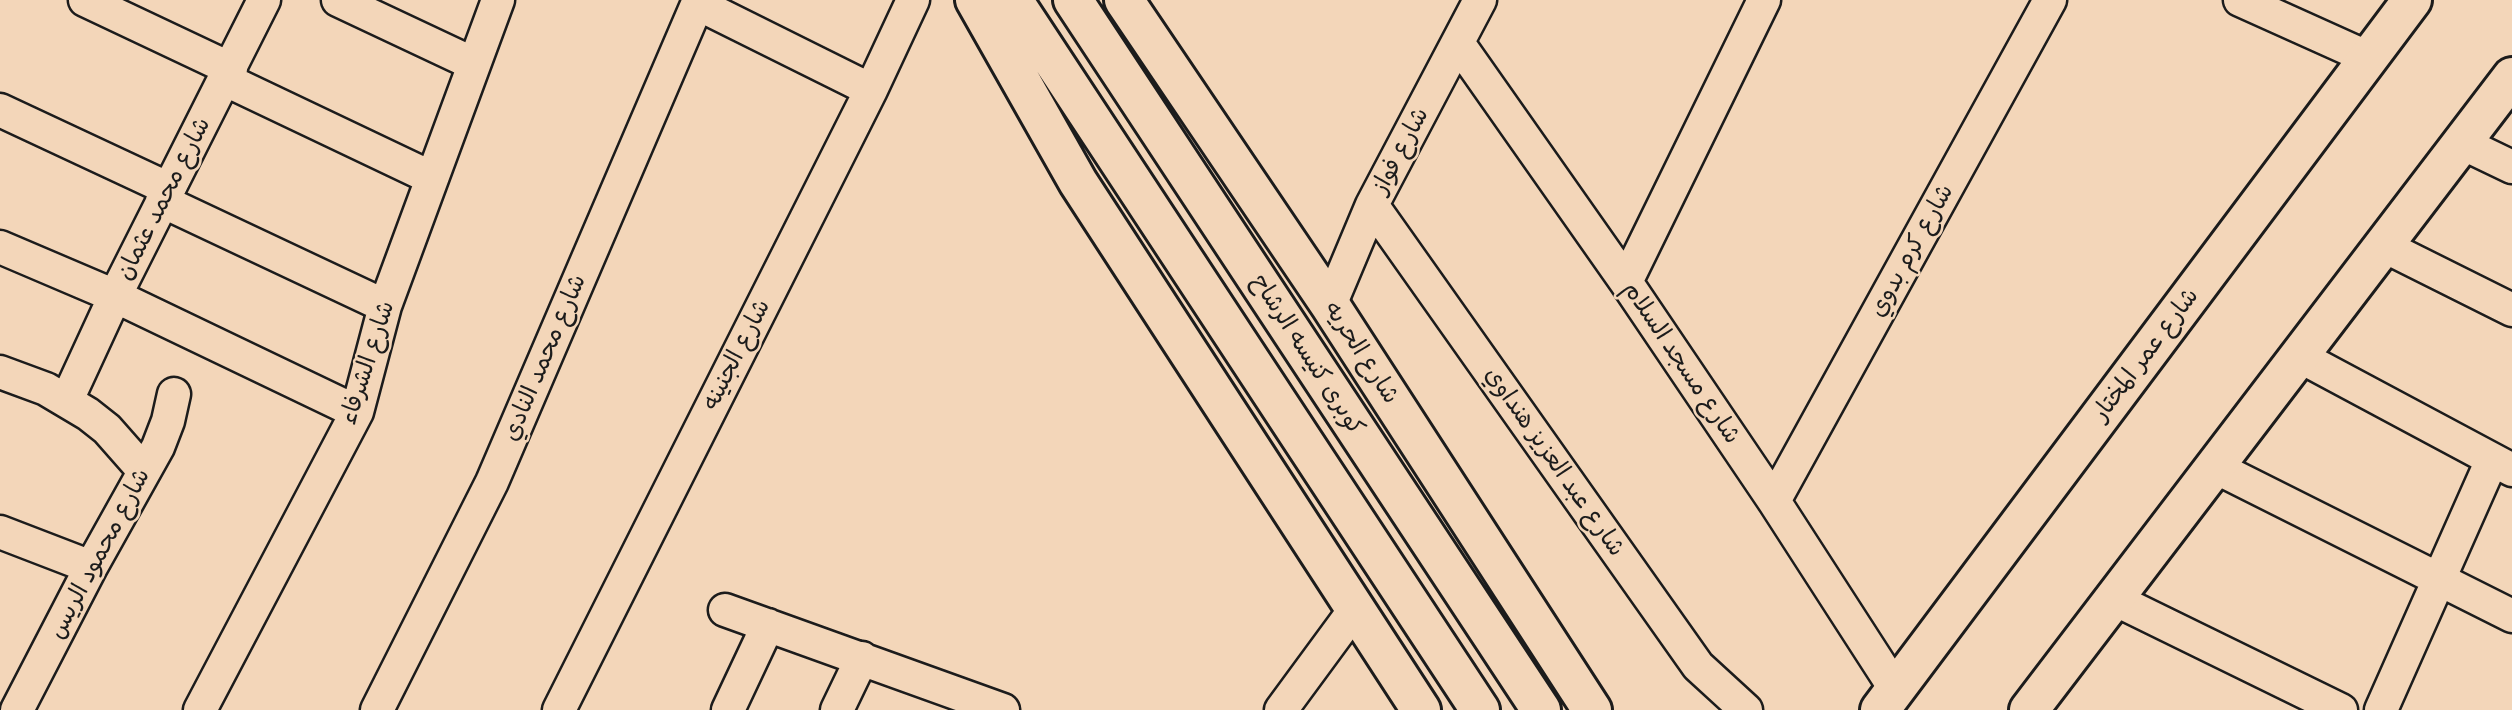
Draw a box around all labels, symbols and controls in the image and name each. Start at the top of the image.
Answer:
street label: شارع فواز [1366,103,1436,199]
street label: شارع محمد عثمان [111,113,217,285]
street label: شارع كرم بدوي [1864,180,1960,322]
street label: كوبرى كنيسه الرشاح [1244,269,1370,441]
street label: شارع محمد النادي [497,270,593,446]
street label: شارع مسجد السلام [1616,276,1746,450]
street label: شارع عمر المختار [2087,283,2205,427]
street label: شارع الجنينه [697,295,777,415]
street label: شارع الحريه [1317,296,1405,410]
street label: شارع الشرفاء [334,298,402,428]
street label: شارع عبد العزيز هنداوي [1478,362,1630,562]
street label: شارع محمود الريس [43,464,157,644]

